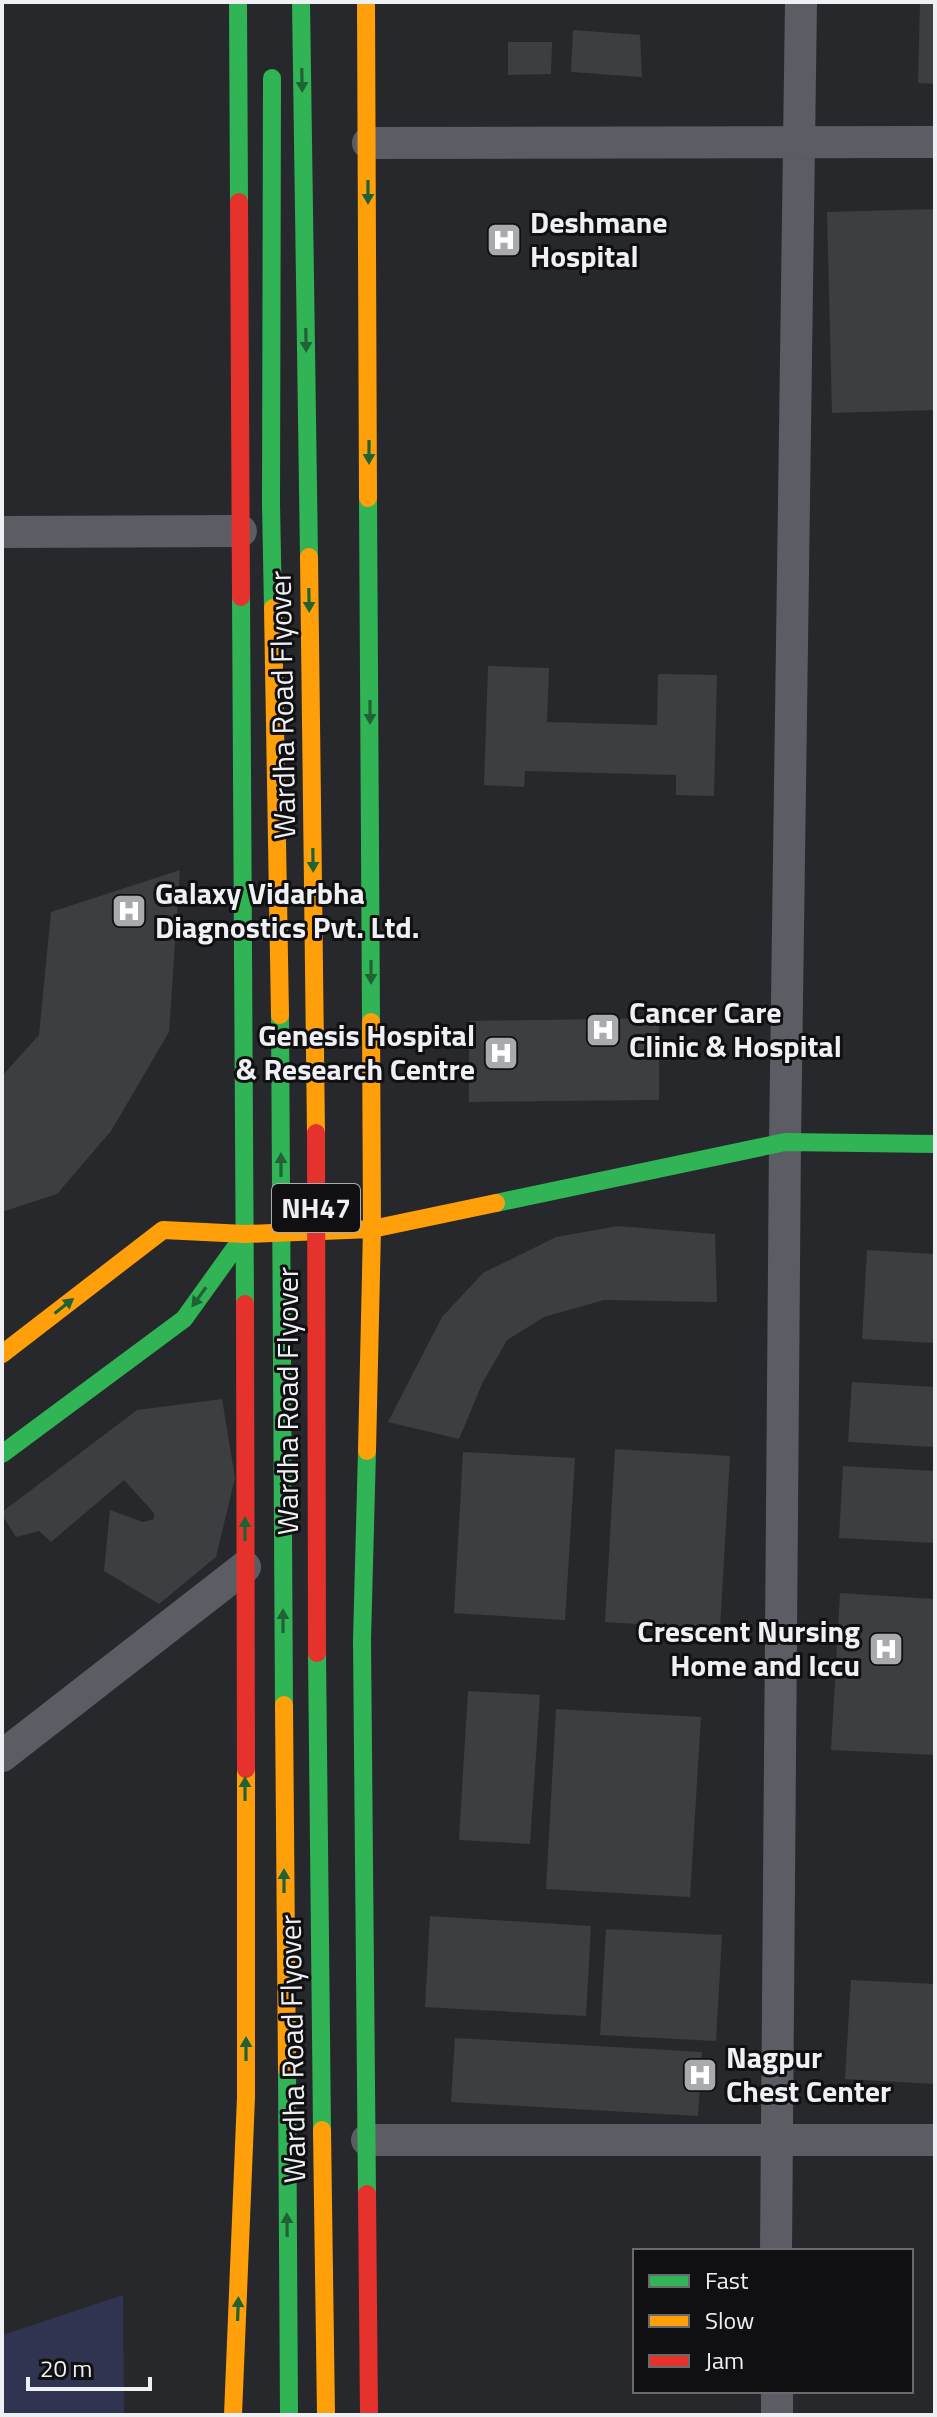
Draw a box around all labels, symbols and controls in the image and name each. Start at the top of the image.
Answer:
one-way arrow [296,68,308,93]
one-way arrow [362,180,374,205]
place label: Deshmane Hospital [530,199,668,279]
hospital icon: Deshmane Hospital [485,221,523,259]
one-way arrow [300,328,312,353]
one-way arrow [363,440,375,465]
street label: Wardha Road Flyover [257,570,307,840]
one-way arrow [303,588,316,613]
one-way arrow [364,700,376,725]
one-way arrow [307,848,319,873]
place label: Galaxy Vidarbha Diagnostics Pvt. Ltd. [155,870,419,950]
hospital icon: Galaxy Vidarbha Diagnostics Pvt. Ltd. [110,892,148,930]
one-way arrow [365,960,377,985]
place label: Cancer Care Clinic & Hospital [629,989,842,1069]
hospital icon: Cancer Care Clinic & Hospital [584,1011,622,1049]
place label: Genesis Hospital & Research Centre [236,1012,475,1092]
hospital icon: Genesis Hospital & Research Centre [482,1034,520,1072]
one-way arrow [275,1152,287,1177]
road number: NH47 [272,1184,360,1232]
street label: Wardha Road Flyover [264,1267,310,1535]
one-way arrow [192,1287,208,1308]
one-way arrow [54,1299,74,1315]
one-way arrow [239,1516,251,1541]
one-way arrow [277,1608,289,1633]
place label: Crescent Nursing Home and Iccu [637,1608,860,1688]
hospital icon: Crescent Nursing Home and Iccu [867,1630,905,1668]
one-way arrow [239,1776,251,1801]
one-way arrow [278,1868,290,1893]
street label: Wardha Road Flyover [267,1914,317,2184]
place label: Nagpur Chest Center [726,2034,891,2114]
one-way arrow [240,2036,252,2061]
hospital icon: Nagpur Chest Center [681,2056,719,2094]
one-way arrow [281,2212,294,2237]
legend [633,2249,913,2393]
text: Fast [705,2262,749,2298]
one-way arrow [231,2296,244,2321]
text: Slow [705,2302,754,2338]
scale bar [28,2341,150,2391]
text: Jam [705,2342,744,2378]
text: 20 m [40,2350,92,2386]

